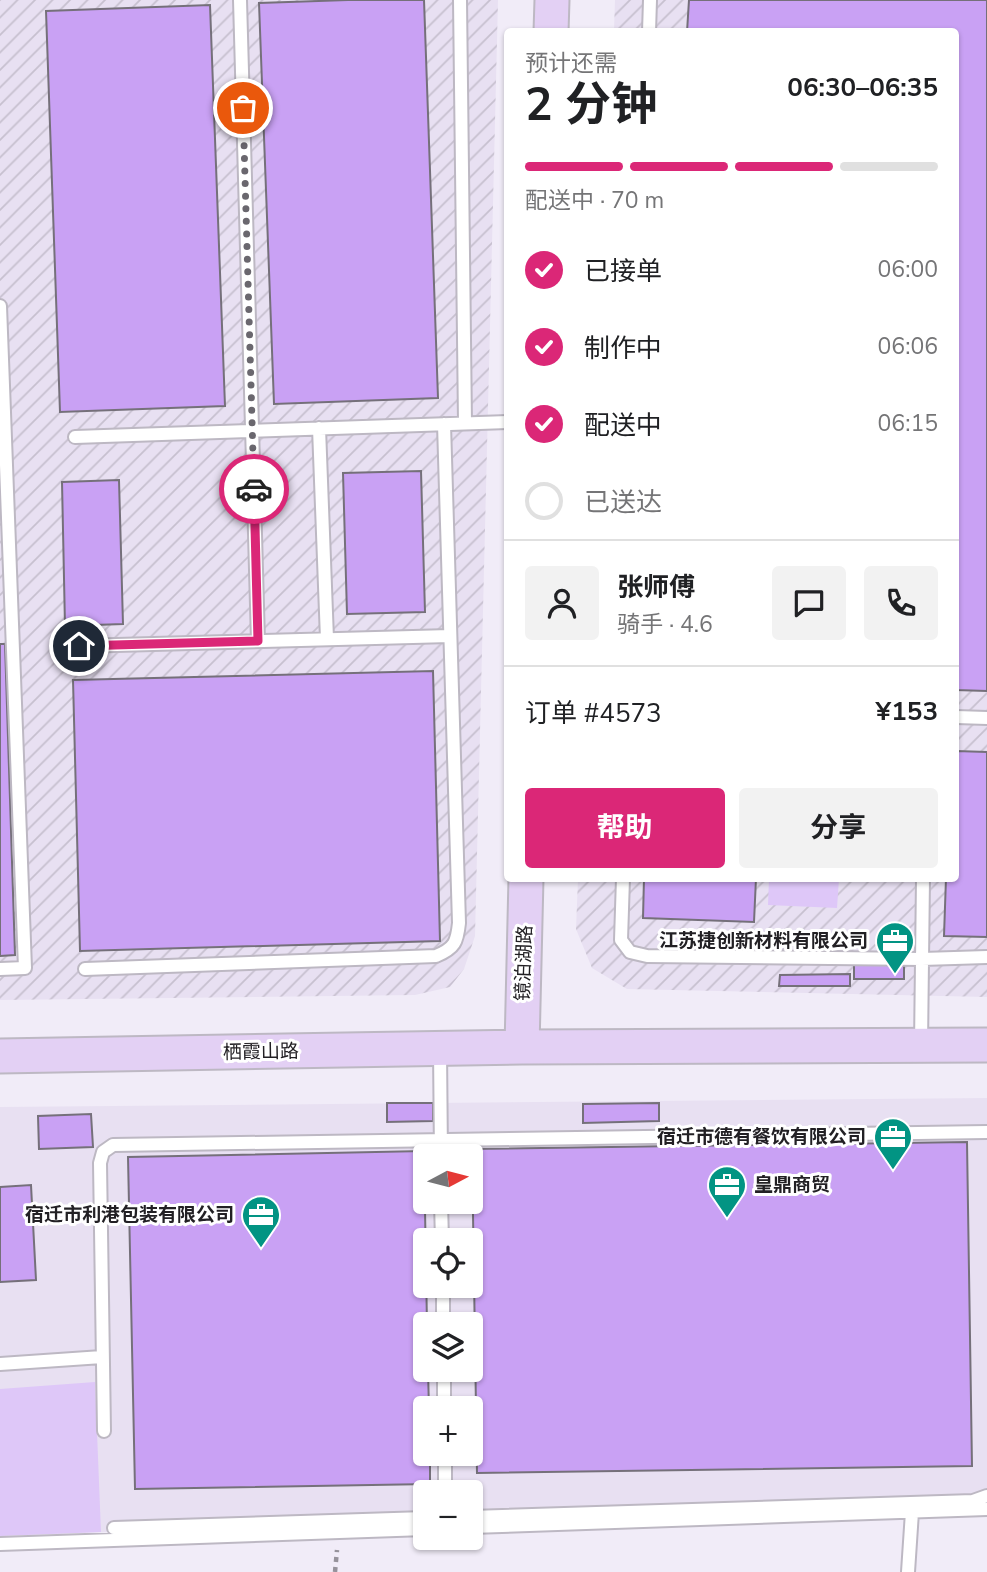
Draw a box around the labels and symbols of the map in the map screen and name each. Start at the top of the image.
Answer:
pin [213,78,273,138]
courier [219,454,289,524]
pin [49,616,109,676]
office icon: 江苏捷创新材料有限公司 [874,920,916,975]
street label: 镜泊湖路 [510,925,538,1001]
place label: 江苏捷创新材料有限公司 [659,928,868,954]
street label: 栖霞山路 [223,1038,299,1066]
office icon: 宿迁市德有餐饮有限公司 [872,1116,914,1171]
place label: 宿迁市德有餐饮有限公司 [657,1124,866,1150]
north arrow [413,1144,483,1214]
office icon: 皇鼎商贸 [706,1164,748,1219]
place label: 皇鼎商贸 [754,1172,830,1198]
office icon: 宿迁市利港包装有限公司 [240,1194,282,1249]
place label: 宿迁市利港包装有限公司 [25,1202,234,1228]

